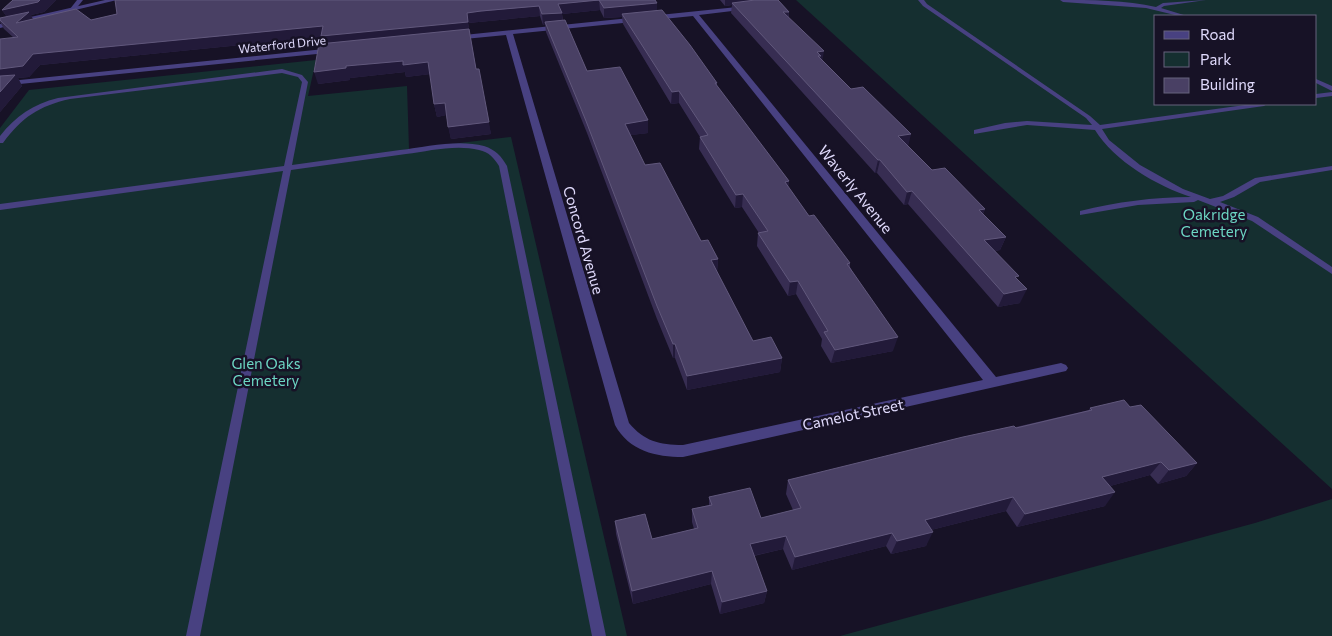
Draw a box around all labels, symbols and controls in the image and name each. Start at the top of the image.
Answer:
legend [1154,15,1317,105]
text: Road [1200,25,1235,43]
street label: Waterford Drive [237,32,327,56]
text: Park [1200,50,1231,68]
text: Building [1200,75,1255,93]
street label: Waverly Avenue [815,141,897,237]
street label: Concord Avenue [560,184,608,296]
park label: Oakridge Cemetery [1181,205,1248,240]
park label: Glen Oaks Cemetery [231,354,301,389]
street label: Camelot Street [801,394,905,434]

